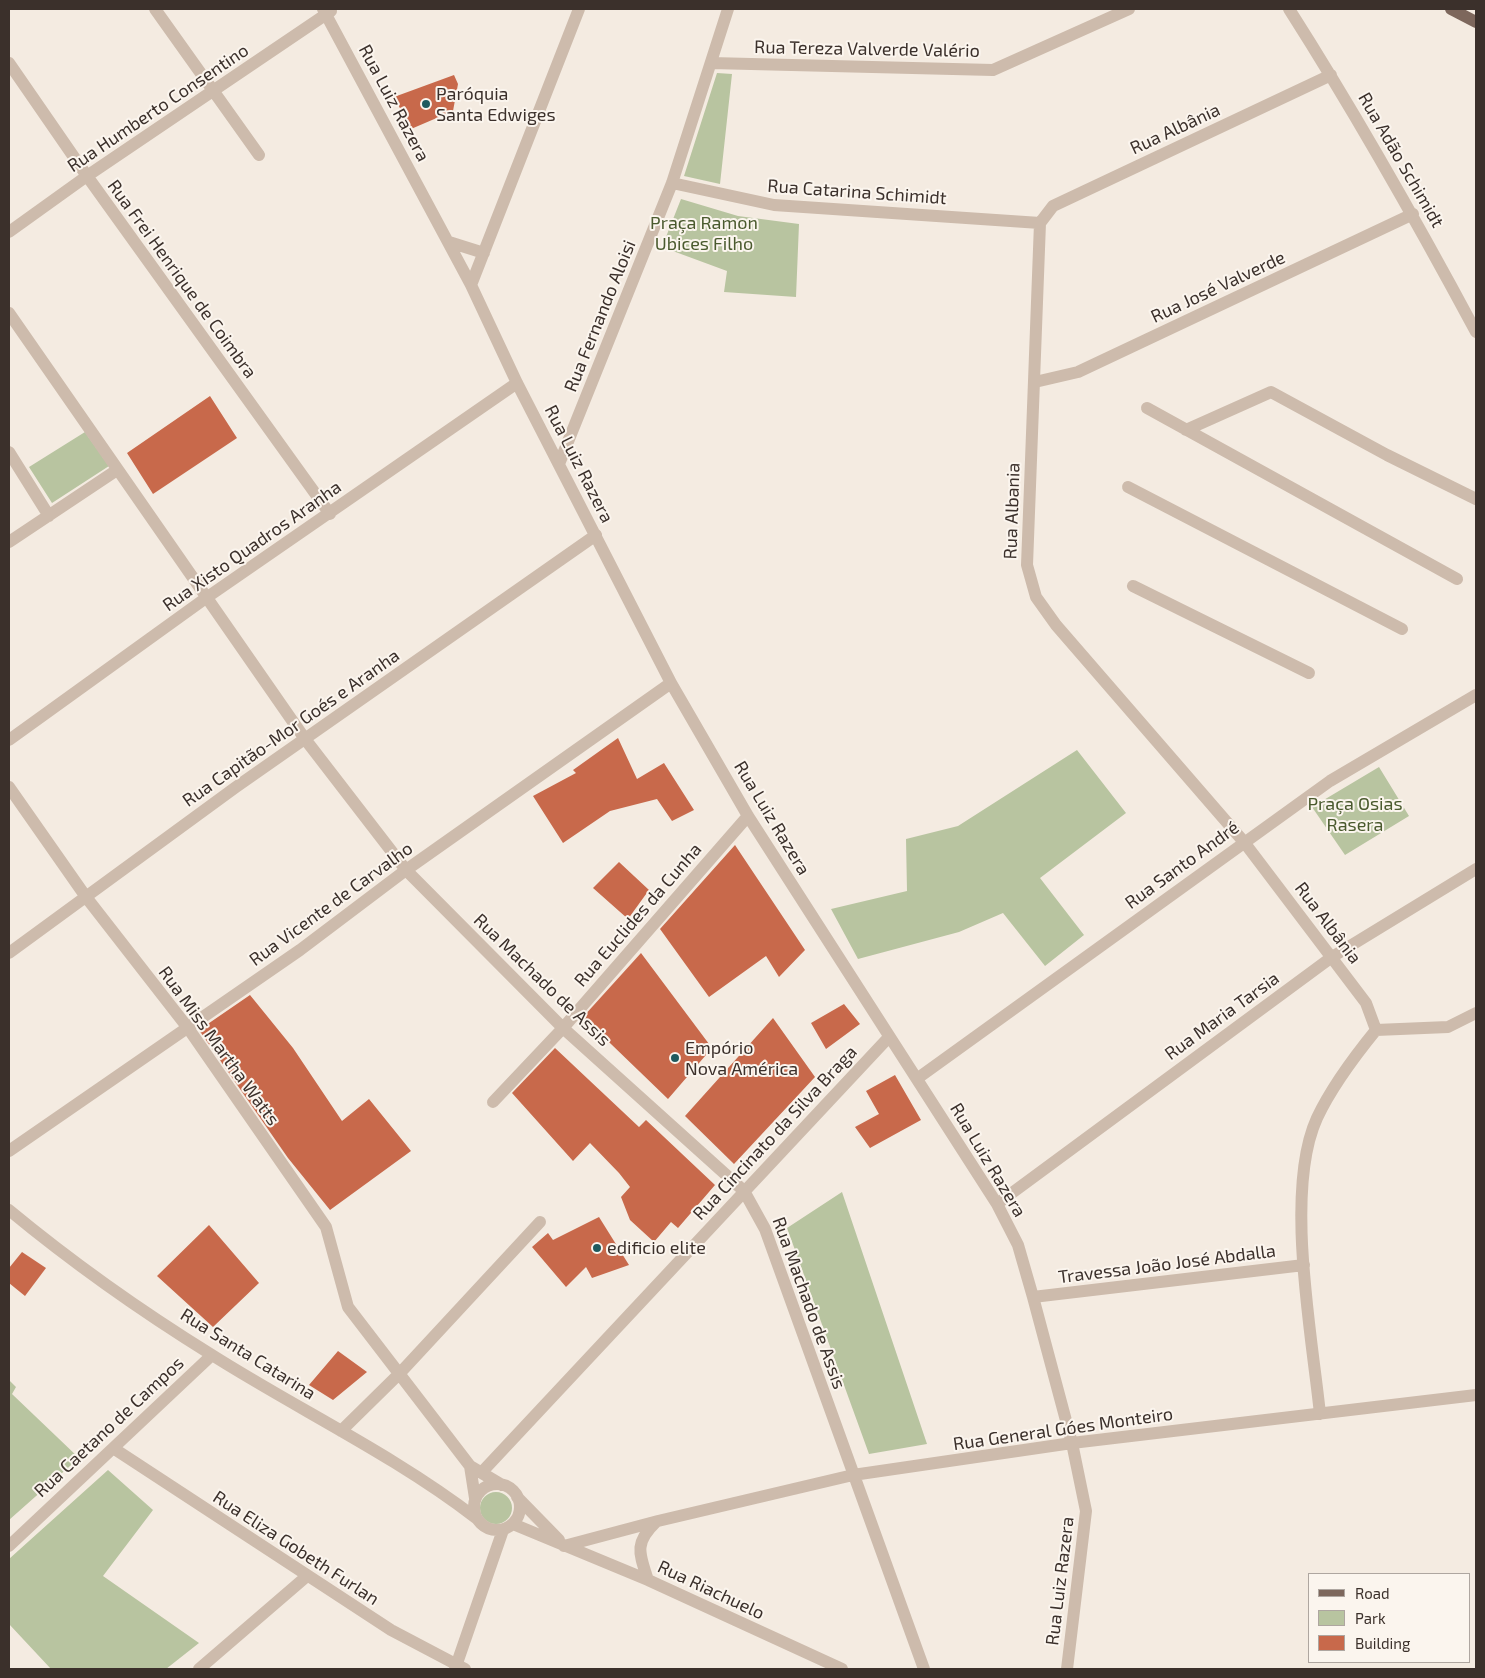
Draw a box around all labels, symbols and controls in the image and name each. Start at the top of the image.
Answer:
street label: Rua Tereza Valverde Valério [754,36,980,62]
street label: Rua Humberto Consentino [63,39,253,177]
street label: Rua Luiz Razera [354,41,434,165]
place label: Paróquia Santa Edwiges [436,83,556,126]
street label: Rua Adão Schimidt [1354,89,1448,231]
marker: Paróquia Santa Edwiges [420,98,432,110]
street label: Rua Albânia [1127,99,1223,159]
street label: Rua Catarina Schimidt [767,175,947,209]
street label: Rua Frei Henrique de Coimbra [103,176,261,382]
park label: Praça Ramon Ubices Filho [650,212,758,254]
street label: Rua Fernando Aloisi [560,237,640,395]
street label: Rua José Valverde [1147,246,1289,328]
street label: Rua Luiz Razera [540,401,618,527]
street label: Rua Albania [1000,462,1024,560]
street label: Rua Xisto Quadros Aranha [159,476,345,616]
street label: Rua Capitão-Mor Goés e Aranha [178,645,404,811]
street label: Rua Luiz Razera [729,757,815,879]
park label: Praça Osias Rasera [1307,793,1403,836]
street label: Rua Santo André [1121,816,1243,914]
street label: Rua Vicente de Carvalho [245,837,417,971]
street label: Rua Euclides da Cunha [570,839,706,991]
street label: Rua Albânia [1290,878,1366,968]
street label: Rua Machado de Assis [469,909,615,1051]
street label: Rua Miss Martha Watts [154,962,284,1130]
street label: Rua Maria Tarsia [1161,967,1283,1065]
place label: Empório Nova América [685,1037,798,1080]
street label: Rua Cincinato da Silva Braga [689,1041,861,1225]
marker: Empório Nova América [669,1052,681,1064]
street label: Rua Luiz Razera [945,1099,1031,1221]
street label: Rua Machado de Assis [768,1214,850,1392]
place label: edificio elite [607,1237,706,1259]
street label: Travessa João José Abdalla [1057,1240,1277,1288]
marker: edificio elite [591,1242,603,1254]
street label: Rua Santa Catarina [176,1304,320,1404]
street label: Rua Caetano de Campos [30,1352,188,1502]
street label: Rua General Góes Monteiro [952,1403,1174,1455]
street label: Rua Eliza Gobeth Furlan [209,1486,383,1610]
street label: Rua Luiz Razera [1041,1515,1079,1647]
street label: Rua Riachuelo [654,1556,768,1624]
legend [1308,1573,1470,1663]
text: Road [1355,1584,1390,1602]
text: Park [1355,1609,1386,1627]
text: Building [1355,1634,1410,1652]

